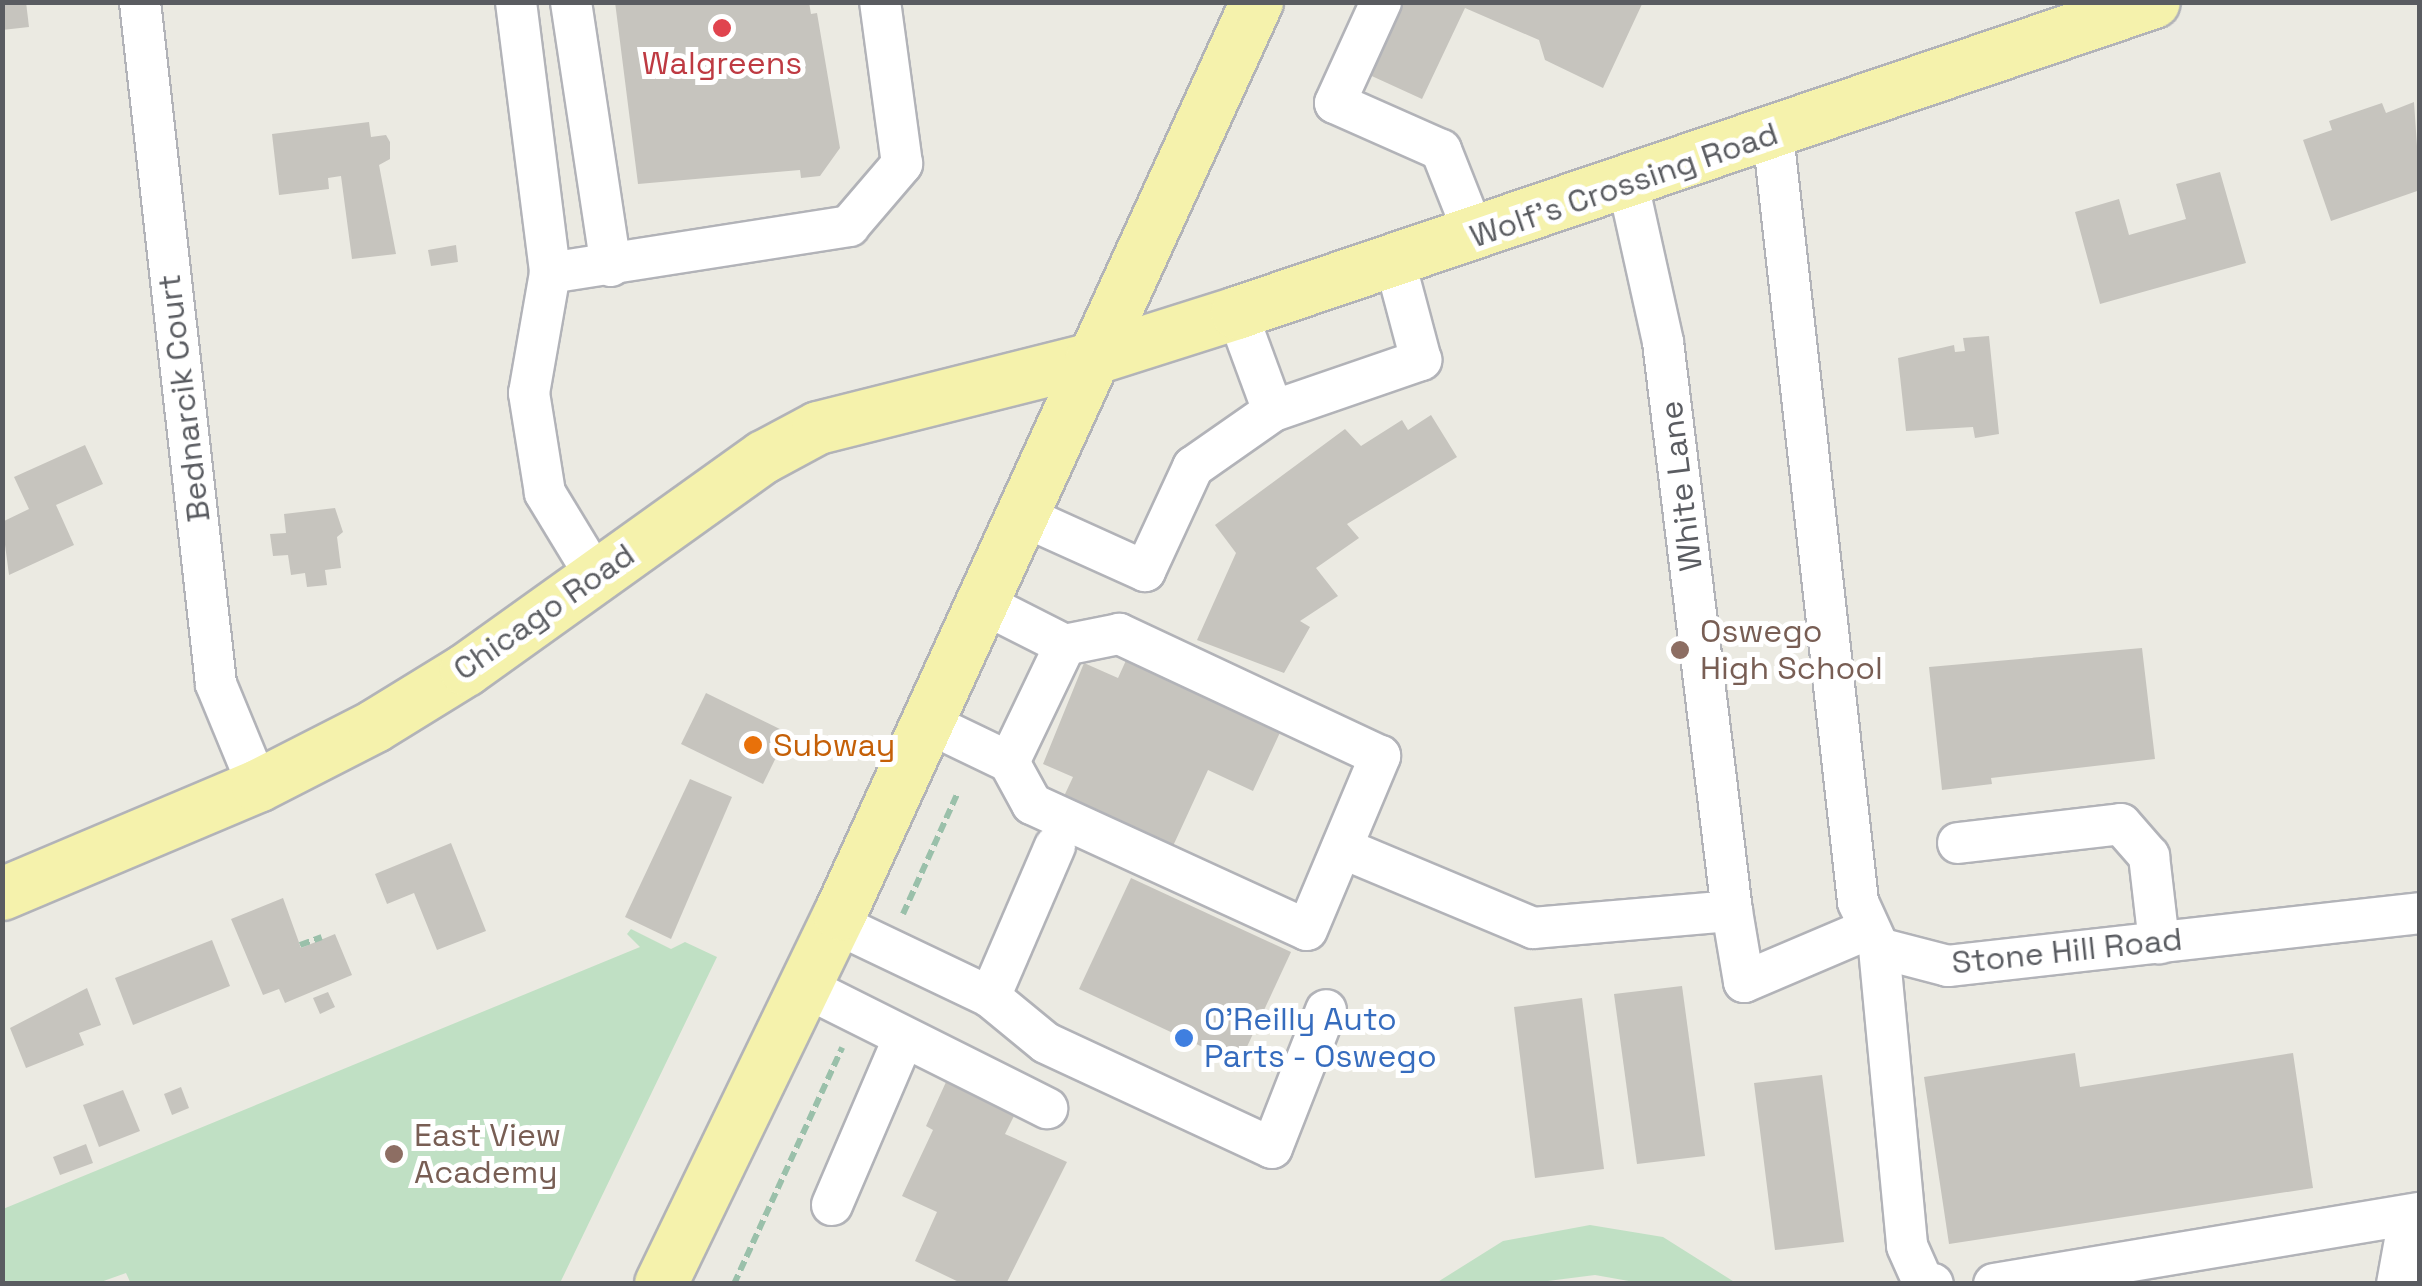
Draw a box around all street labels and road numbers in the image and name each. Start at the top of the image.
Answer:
street label: Wolf's Crossing Road [1465,114,1783,256]
street label: Bednarcik Court [150,272,218,524]
street label: White Lane [1652,399,1710,573]
street label: Chicago Road [446,535,642,689]
street label: Stone Hill Road [1950,920,2184,982]

